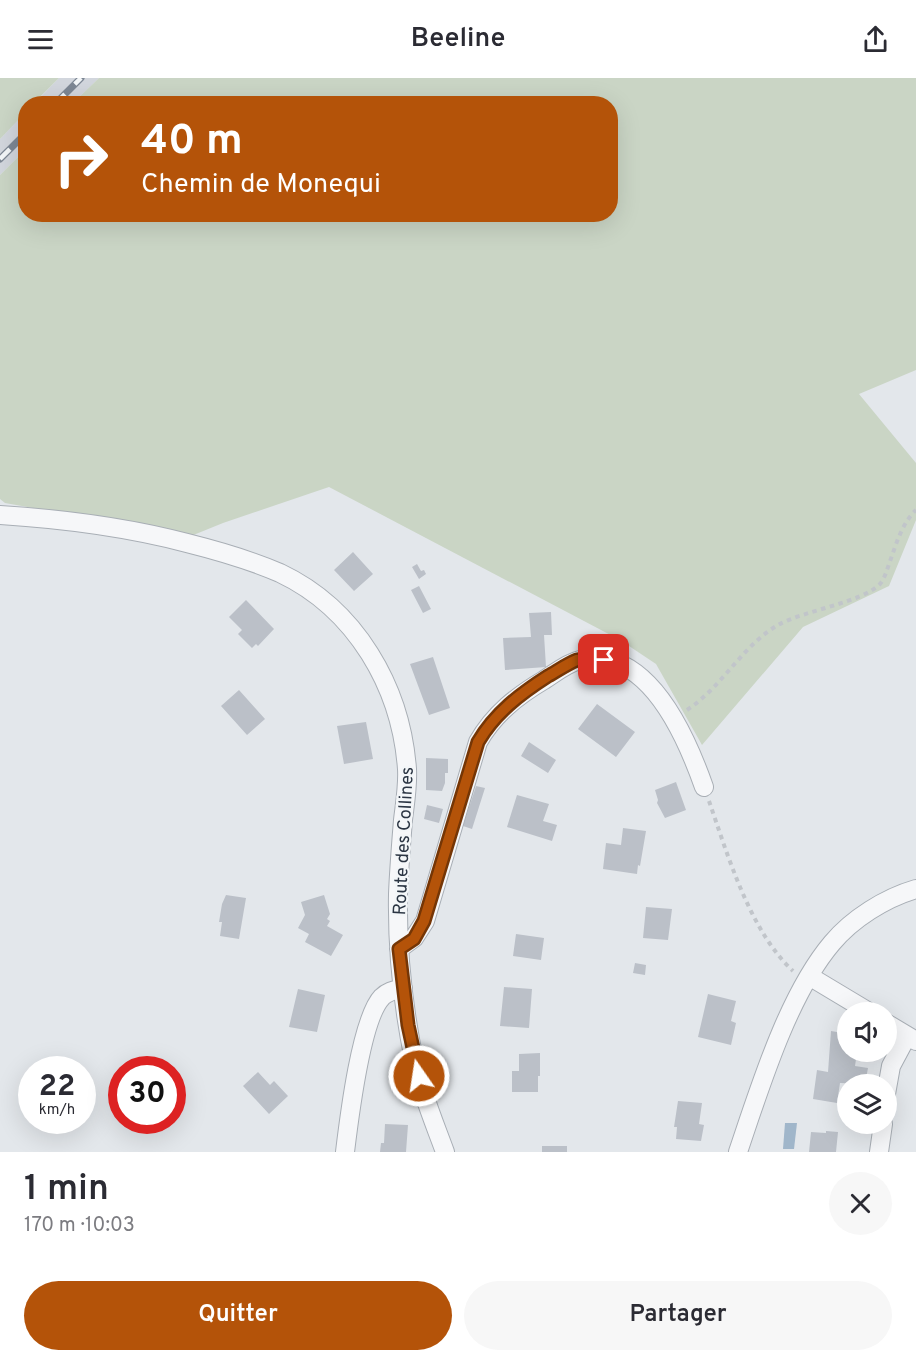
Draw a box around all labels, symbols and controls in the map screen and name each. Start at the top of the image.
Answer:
text: Beeline [411,22,505,56]
icon: menu [24,23,57,56]
icon: share [859,23,892,56]
text: 40 m [141,116,243,169]
icon: right [42,120,120,198]
text: Chemin de Monequi [141,168,381,202]
pin [578,634,629,685]
icon: arrive [587,643,620,676]
street label: Route des Collines [389,766,420,916]
map controls [837,1002,897,1134]
button: sound [837,1002,897,1062]
position arrow [387,1044,451,1108]
speed limit sign: 30 [108,1056,186,1134]
text: 22 [39,1069,75,1106]
button: layers [837,1074,897,1134]
text: km/h [39,1101,75,1120]
text: 1 min [24,1167,109,1213]
button: close [829,1172,892,1235]
text: 170 m · 10:03 [24,1213,135,1239]
button: Quitter [24,1281,452,1350]
button: Partager [464,1281,892,1350]

